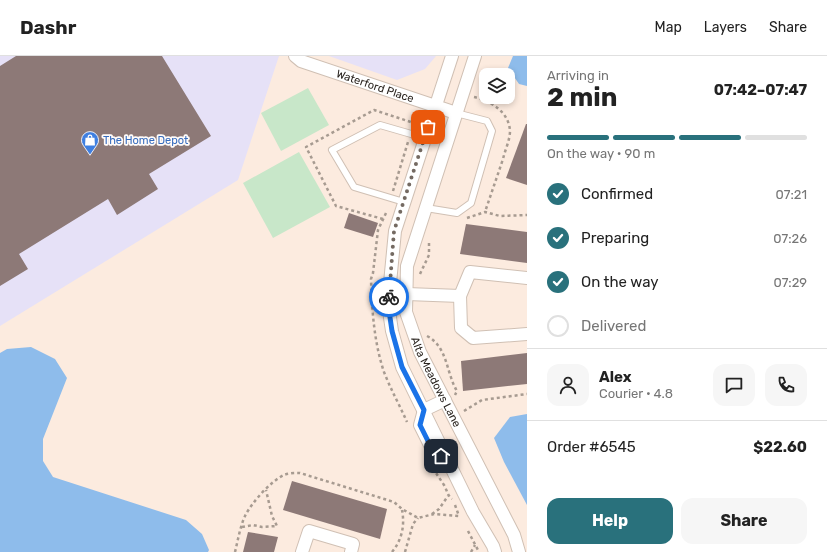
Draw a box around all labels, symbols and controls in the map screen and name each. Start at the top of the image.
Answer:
text: Dashr [20,16,76,39]
text: Map [655,19,682,36]
text: Layers [704,19,747,36]
text: Share [769,19,807,36]
street label: Waterford Place [334,67,416,105]
map controls [479,68,515,104]
button: layers [479,68,515,104]
text: Arriving in [547,68,609,83]
text: 07:42–07:47 [714,81,807,99]
text: 2 min [547,82,617,113]
pin [411,110,445,144]
icon: bag [417,116,439,138]
shop icon: The Home Depot [80,130,100,155]
place label: The Home Depot [103,134,189,147]
text: On the way · 90 m [547,146,655,161]
icon: check [547,183,569,205]
text: Confirmed [581,185,653,203]
text: 07:21 [776,187,807,202]
icon: check [547,227,569,249]
text: Preparing [581,229,649,247]
text: 07:26 [773,231,807,246]
icon: check [547,271,569,293]
text: On the way [581,273,659,291]
text: 07:29 [773,275,807,290]
courier [369,277,409,317]
icon: bike [378,286,400,308]
text: Delivered [581,317,646,335]
street label: Alta Meadows Lane [408,335,463,429]
button: person [547,364,589,406]
button: chat [713,364,755,406]
button: phone [765,364,807,406]
text: Alex [599,368,632,386]
text: Courier · 4.8 [599,386,673,401]
text: Order #6545 [547,438,636,456]
text: $22.60 [753,438,807,456]
pin [424,439,458,473]
icon: home [430,445,452,467]
button: Help [547,498,673,544]
button: Share [681,498,807,544]

